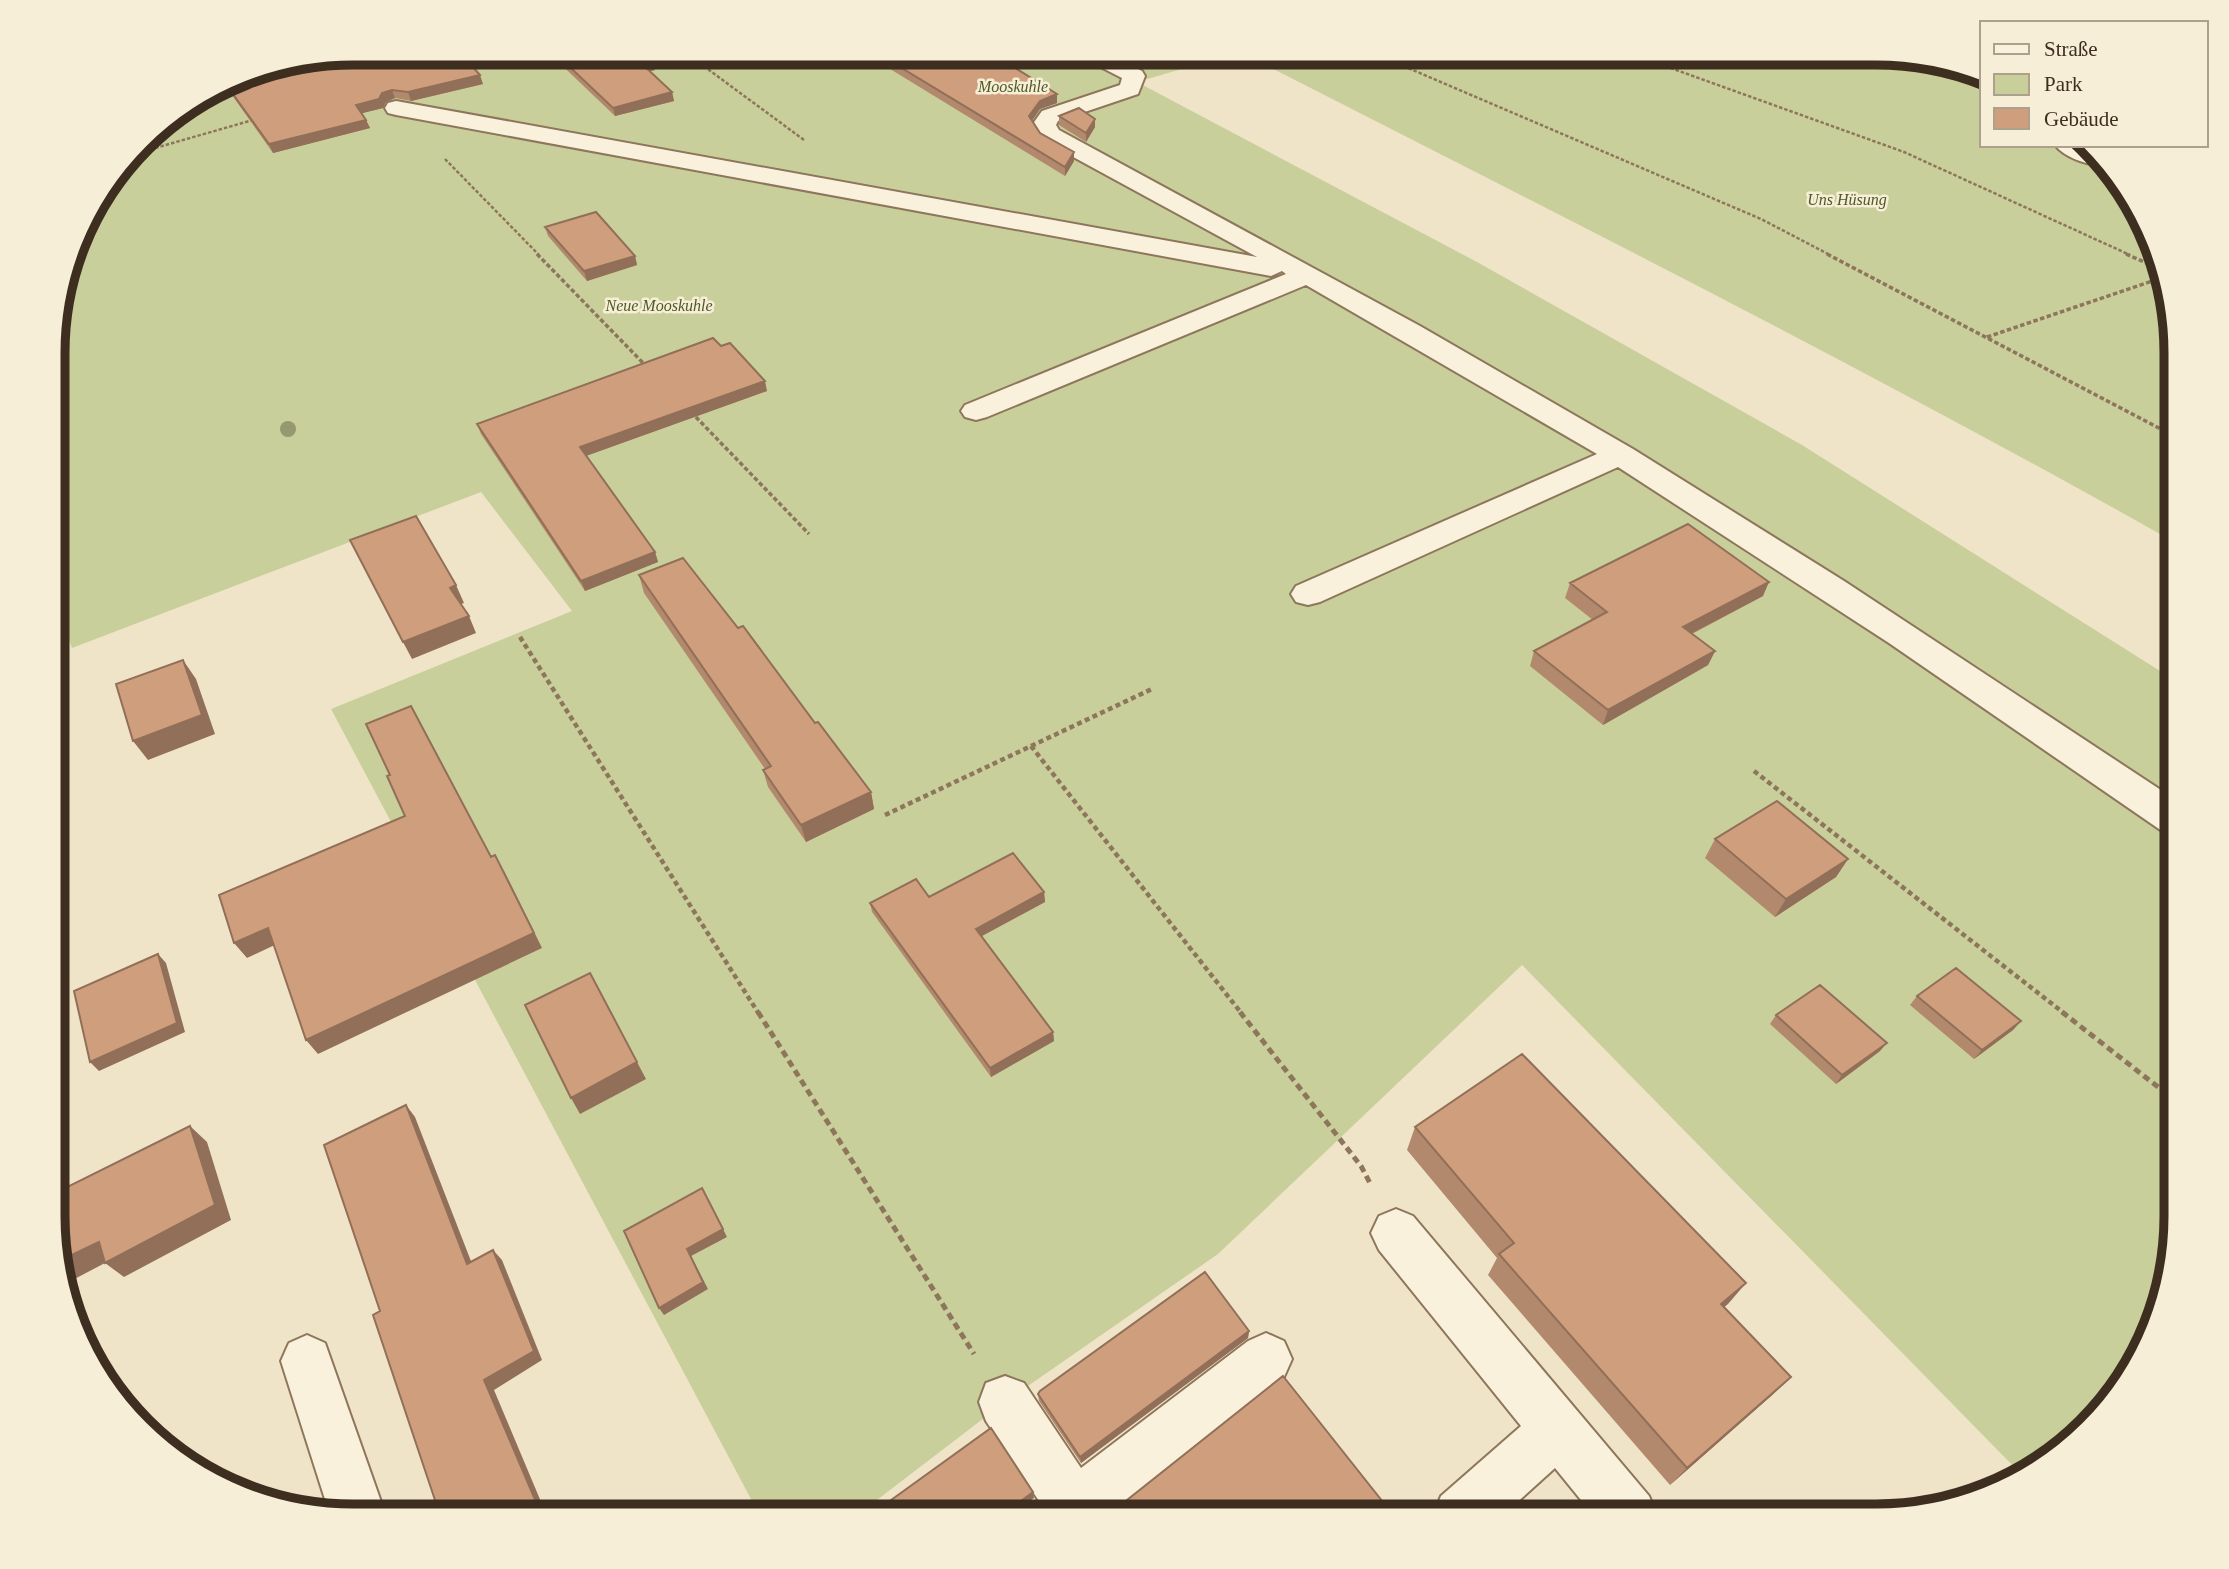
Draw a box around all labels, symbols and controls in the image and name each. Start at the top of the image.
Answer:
legend [1980,21,2208,147]
text: Straße [2044,37,2098,61]
text: Park [2044,72,2083,96]
park label: Mooskuhle [977,78,1048,95]
text: Gebäude [2044,107,2119,131]
park label: Uns Hüsung [1807,191,1887,209]
park label: Neue Mooskuhle [604,297,713,314]

